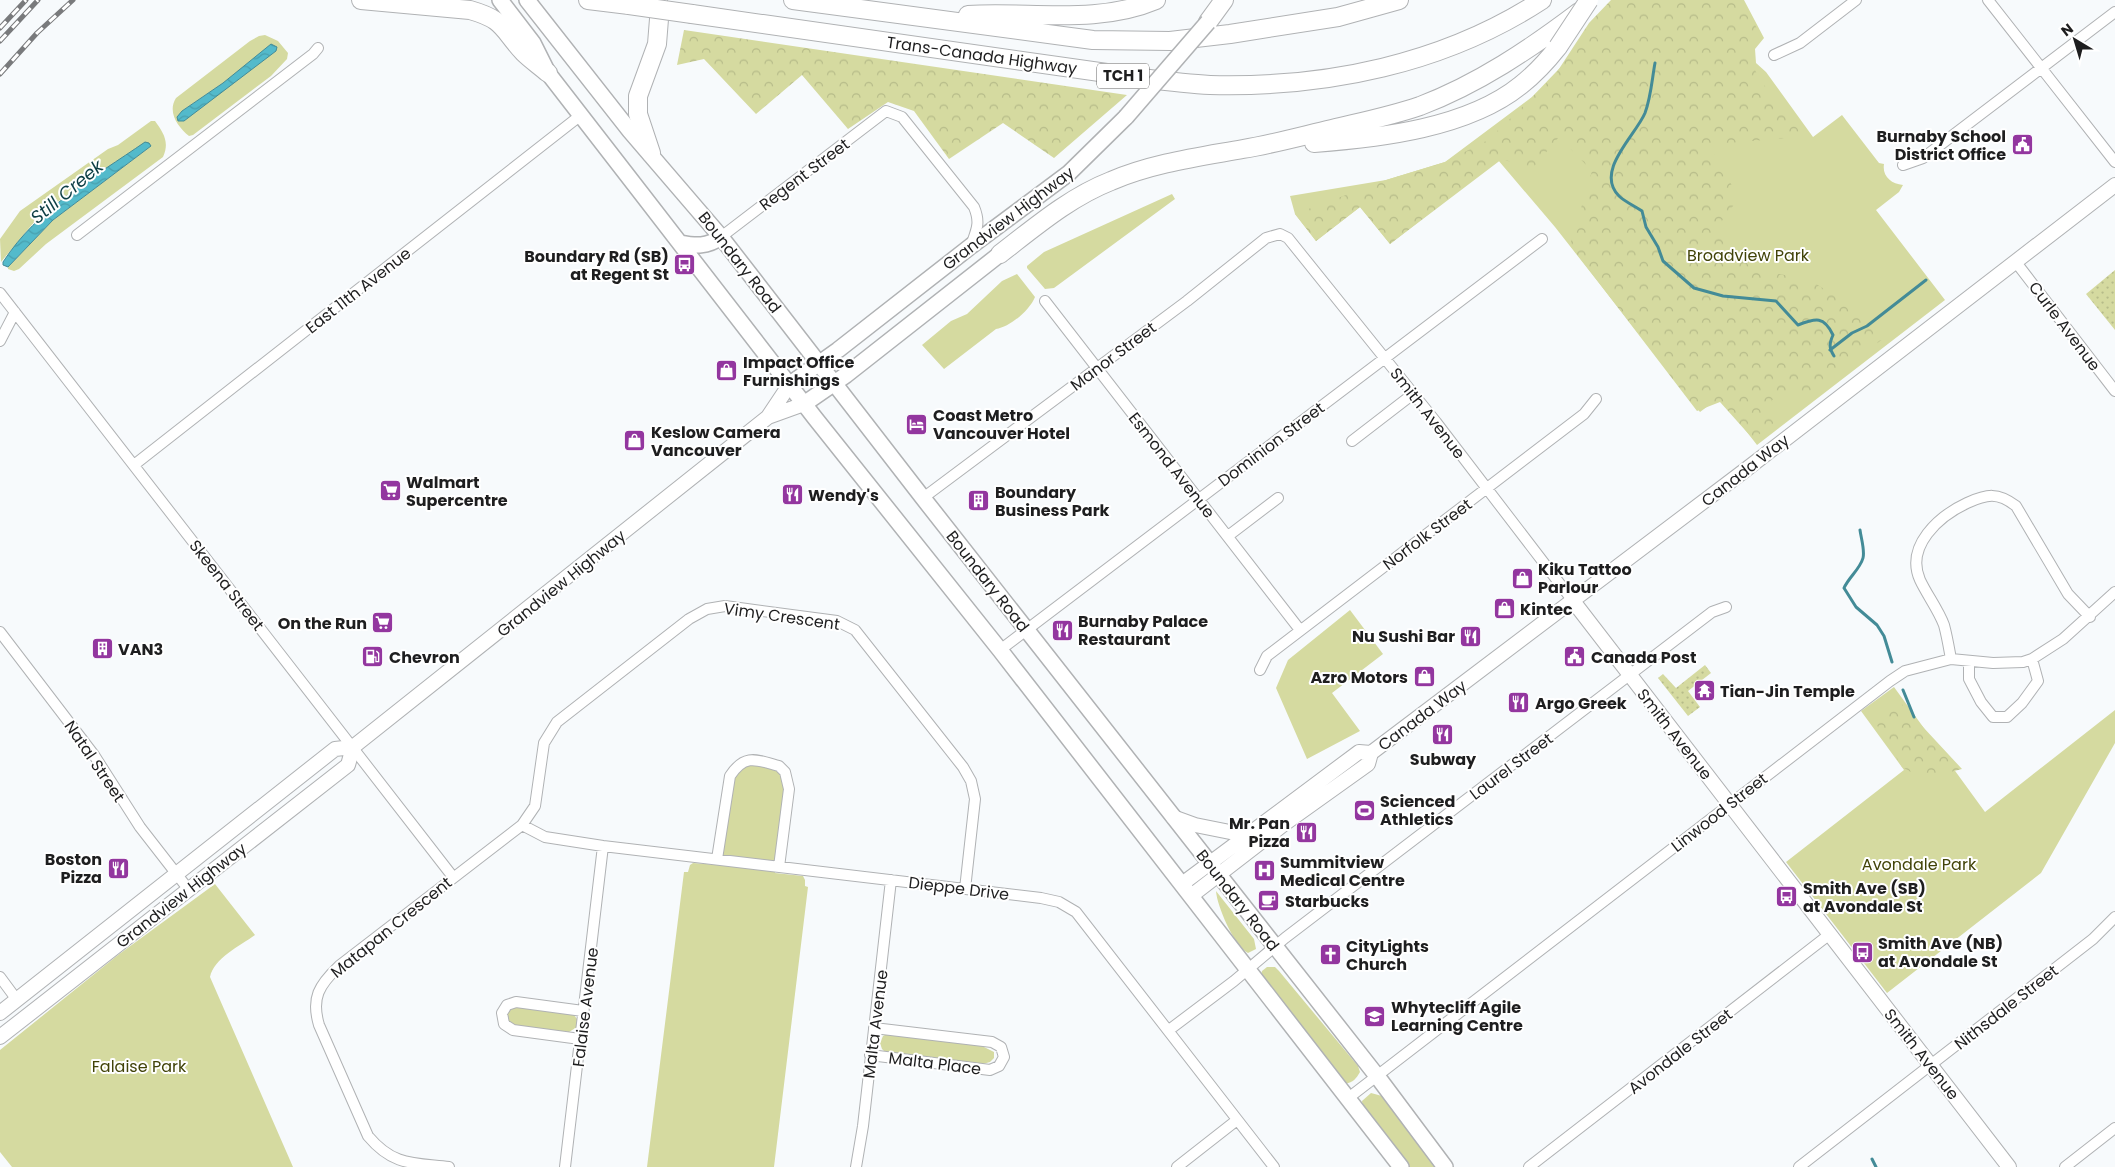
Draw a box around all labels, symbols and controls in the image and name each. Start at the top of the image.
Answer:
north arrow [2050,15,2100,65]
text: N [2057,19,2077,41]
street label: Trans-Canada Highway [885,31,1079,80]
road number: TCH 1 [1097,64,1149,88]
place label: Burnaby School District Office [1876,125,2006,166]
street label: Regent Street [754,133,854,216]
public building icon: Burnaby School District Office [2010,133,2034,157]
water label: Still Creek [25,153,109,229]
street label: Grandview Highway [938,161,1079,276]
street label: Boundary Road [693,207,787,318]
street label: East 11th Avenue [301,242,416,339]
park label: Broadview Park [1687,244,1810,267]
place label: Boundary Rd (SB) at Regent St [524,245,669,286]
bus stop icon: Boundary Rd (SB) at Regent St [673,253,697,277]
street label: Curle Avenue [2023,277,2106,376]
street label: Manor Street [1066,316,1161,396]
place label: Impact Office Furnishings [743,351,854,392]
shop icon: Impact Office Furnishings [715,359,739,383]
street label: Smith Avenue [1385,363,1471,464]
street label: Dominion Street [1213,397,1329,492]
place label: Coast Metro Vancouver Hotel [933,404,1070,445]
street label: Esmond Avenue [1123,408,1220,523]
hotel icon: Coast Metro Vancouver Hotel [905,412,929,436]
place label: Keslow Camera Vancouver [651,421,781,462]
shop icon: Keslow Camera Vancouver [623,429,647,453]
street label: Canada Way [1697,429,1794,512]
place label: Walmart Supercentre [406,471,508,512]
supermarket icon: Walmart Supercentre [378,479,402,503]
place label: Boundary Business Park [995,481,1110,522]
restaurant icon: Wendy's [780,483,804,507]
place label: Wendy's [808,484,879,507]
building icon: Boundary Business Park [967,489,991,513]
street label: Norfolk Street [1378,493,1477,576]
street label: Grandview Highway [492,524,631,643]
street label: Boundary Road [941,526,1035,637]
street label: Skeena Street [184,535,270,636]
place label: Kiku Tattoo Parlour [1538,558,1632,599]
shop icon: Kiku Tattoo Parlour [1510,566,1534,590]
street label: Vimy Crescent [722,597,842,636]
shop icon: Kintec [1492,597,1516,621]
place label: Kintec [1520,598,1573,621]
place label: Burnaby Palace Restaurant [1078,610,1208,651]
supermarket icon: On the Run [371,611,395,635]
place label: On the Run [278,612,367,635]
restaurant icon: Burnaby Palace Restaurant [1050,618,1074,642]
restaurant icon: Nu Sushi Bar [1459,624,1483,648]
place label: Nu Sushi Bar [1352,625,1455,648]
building icon: VAN3 [90,637,114,661]
place label: VAN3 [118,638,163,661]
fuel station icon: Chevron [361,645,385,669]
public building icon: Canada Post [1563,645,1587,669]
place label: Chevron [389,646,460,669]
place label: Canada Post [1591,646,1696,669]
shop icon: Azro Motors [1412,665,1436,689]
place label: Azro Motors [1310,666,1408,689]
street label: Canada Way [1373,674,1471,756]
temple icon: Tian-Jin Temple [1692,679,1716,703]
place label: Tian-Jin Temple [1720,680,1855,703]
street label: Smith Avenue [1632,684,1718,785]
restaurant icon: Argo Greek [1507,691,1531,715]
place label: Argo Greek [1535,692,1627,715]
street label: Natal Street [59,716,130,807]
restaurant icon: Subway [1431,723,1455,747]
street label: Laurel Street [1465,727,1558,805]
place label: Subway [1410,748,1477,771]
street label: Linwood Street [1666,767,1772,857]
place label: Scienced Athletics [1380,790,1455,831]
sports icon: Scienced Athletics [1352,798,1376,822]
place label: Mr. Pan Pizza [1229,812,1290,853]
restaurant icon: Mr. Pan Pizza [1294,820,1318,844]
street label: Grandview Highway [111,837,251,954]
street label: Boundary Road [1191,845,1285,956]
place label: Boston Pizza [45,848,102,889]
place label: Summitview Medical Centre [1280,851,1405,892]
park label: Avondale Park [1862,853,1977,876]
restaurant icon: Boston Pizza [106,856,130,880]
hospital icon: Summitview Medical Centre [1252,859,1276,883]
street label: Matapan Crescent [326,871,457,983]
street label: Dieppe Drive [907,871,1011,906]
place label: Smith Ave (SB) at Avondale St [1803,877,1926,918]
bus stop icon: Smith Ave (SB) at Avondale St [1775,885,1799,909]
cafe icon: Starbucks [1257,889,1281,913]
place label: Starbucks [1285,890,1369,913]
place label: Smith Ave (NB) at Avondale St [1878,932,2003,973]
place label: CityLights Church [1346,935,1429,976]
bus stop icon: Smith Ave (NB) at Avondale St [1850,940,1874,964]
church icon: CityLights Church [1318,943,1342,967]
street label: Falaise Avenue [567,946,604,1068]
street label: Nithsdale Street [1949,959,2063,1055]
street label: Malta Avenue [857,968,894,1080]
place label: Whytecliff Agile Learning Centre [1391,996,1523,1037]
street label: Avondale Street [1623,1003,1738,1100]
school or university icon: Whytecliff Agile Learning Centre [1363,1004,1387,1028]
street label: Smith Avenue [1879,1004,1965,1105]
street label: Malta Place [887,1046,983,1081]
park label: Falaise Park [92,1055,187,1078]

